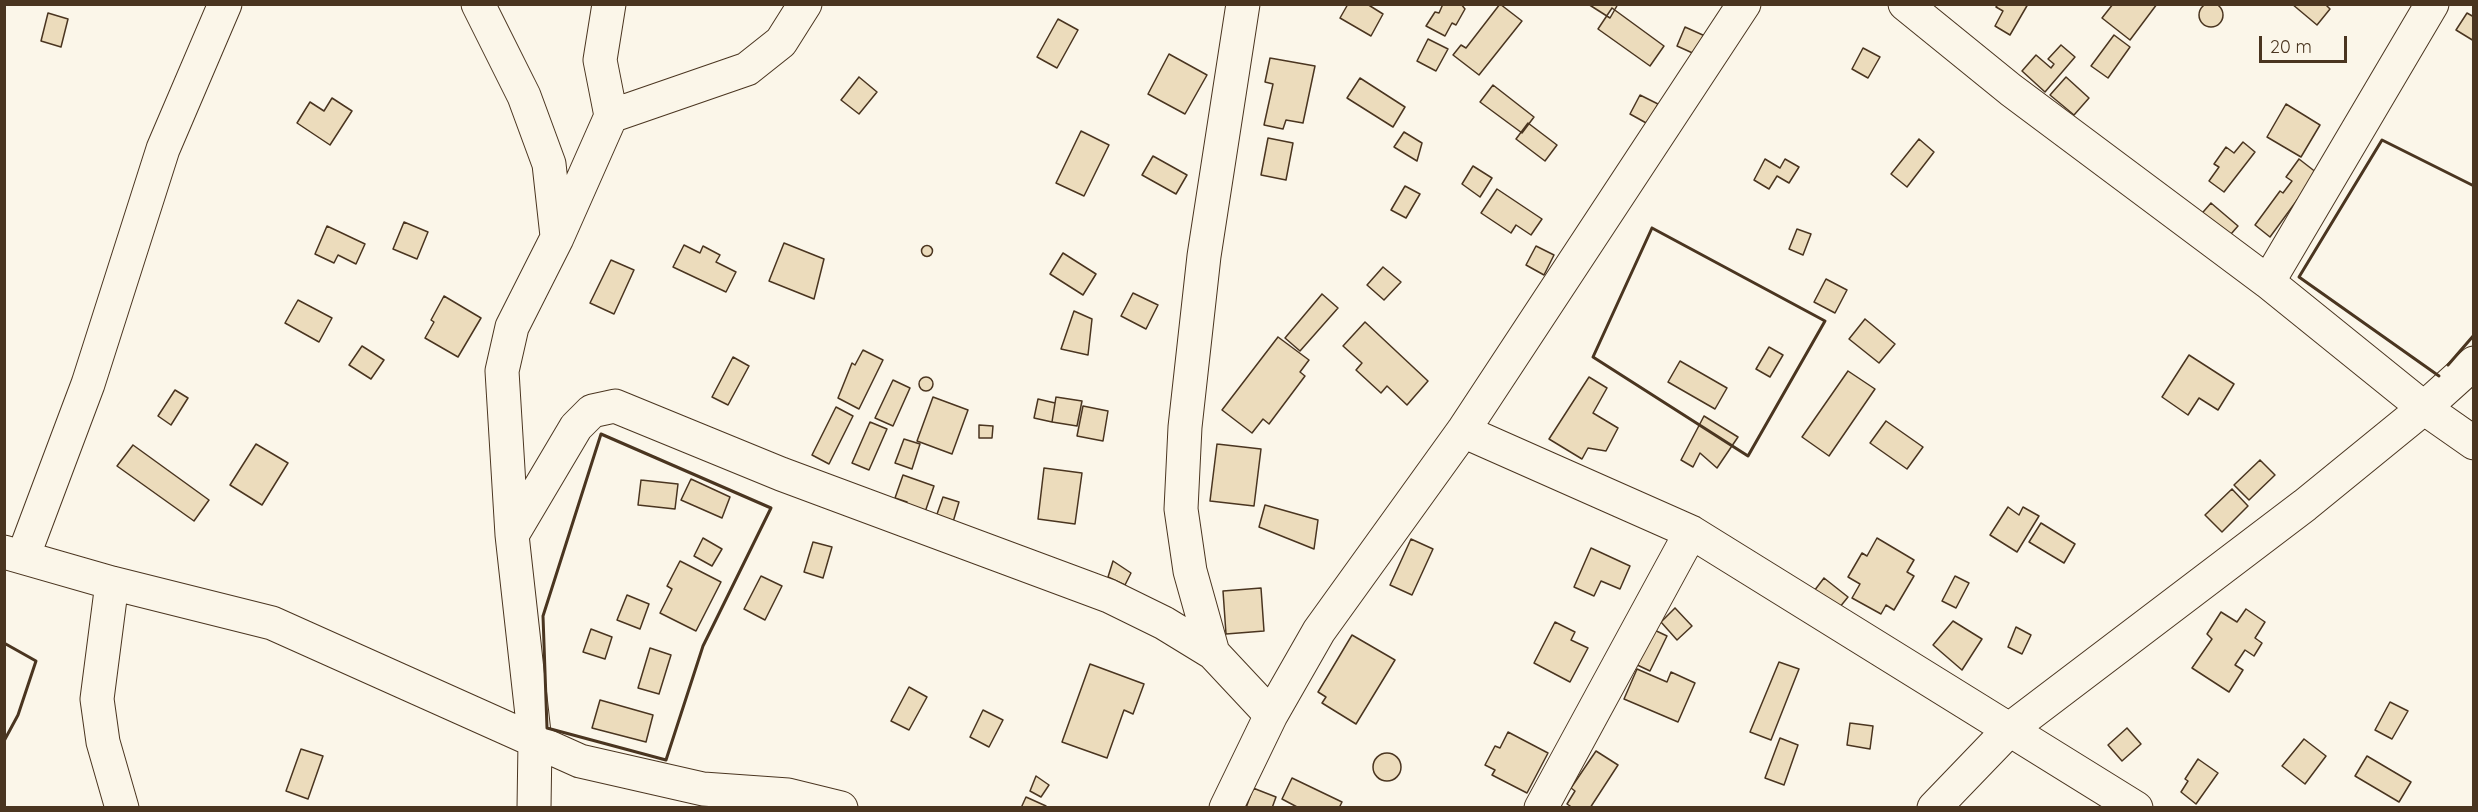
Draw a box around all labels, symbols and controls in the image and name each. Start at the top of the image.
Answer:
scale bar [2262,24,2350,62]
text: 20 m [2270,35,2312,58]

